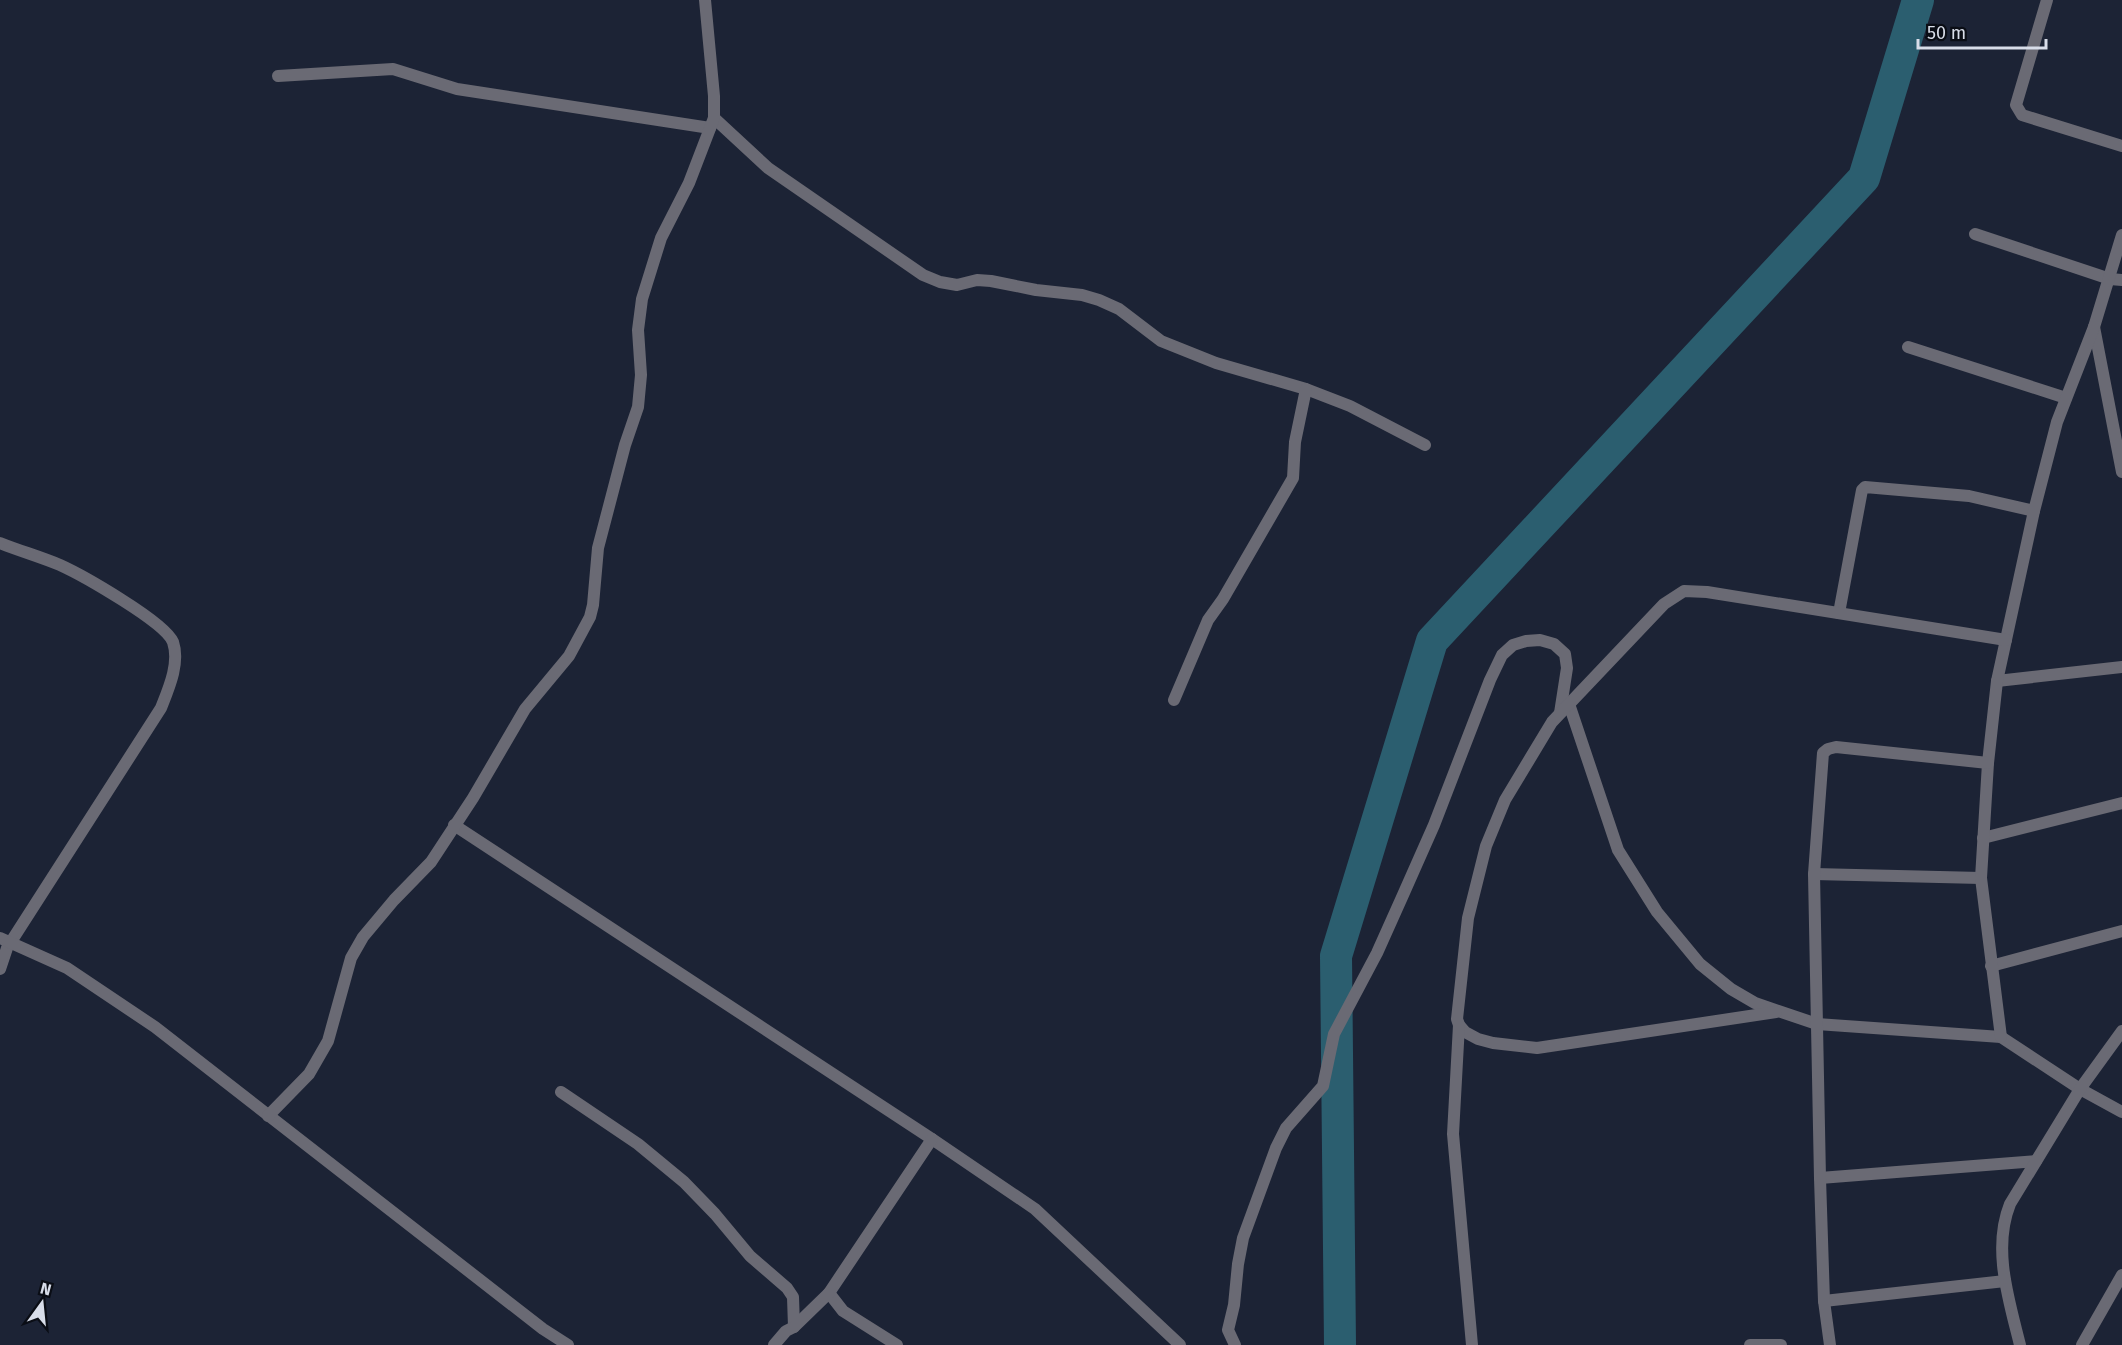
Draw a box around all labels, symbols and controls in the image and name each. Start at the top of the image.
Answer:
scale bar [1918,12,2046,50]
text: 50 m [1927,22,1966,44]
north arrow [12,1273,72,1333]
text: N [38,1278,53,1300]

